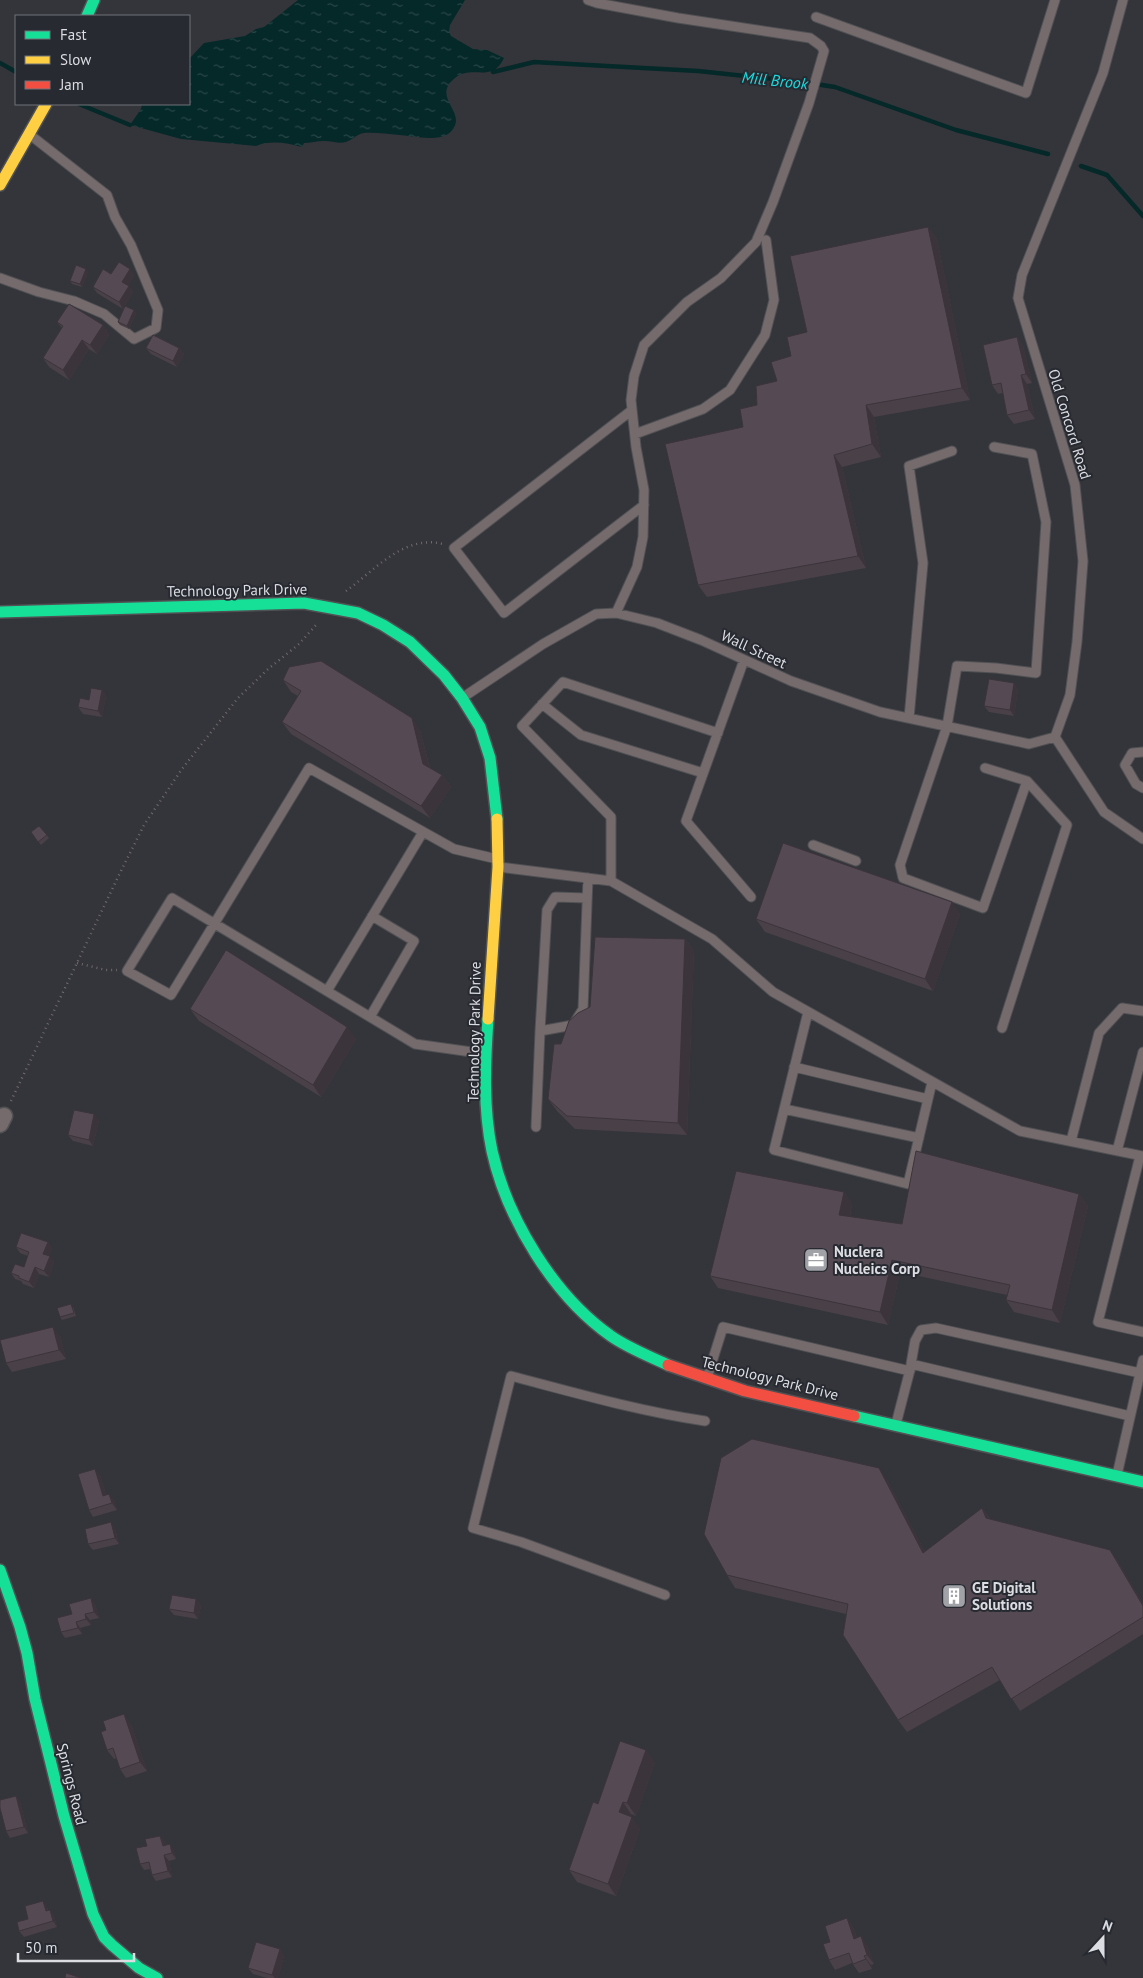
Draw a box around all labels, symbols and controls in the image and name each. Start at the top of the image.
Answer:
legend [15,15,190,105]
text: Fast [60,25,87,44]
text: Slow [60,50,91,69]
water label: Mill Brook [741,67,810,93]
text: Jam [59,75,84,94]
street label: Old Concord Road [1044,367,1096,481]
street label: Technology Park Drive [166,579,308,601]
street label: Wall Street [718,626,790,672]
street label: Technology Park Drive [463,961,485,1103]
place label: Nuclera Nucleics Corp [834,1242,920,1278]
office icon: Nuclera Nucleics Corp [803,1247,829,1273]
street label: Technology Park Drive [699,1352,841,1404]
place label: GE Digital Solutions [972,1578,1036,1614]
building icon: GE Digital Solutions [941,1583,967,1609]
street label: Springs Road [53,1741,91,1827]
north arrow [1078,1913,1128,1963]
text: N [1100,1916,1115,1936]
scale bar [18,1930,134,1962]
text: 50 m [25,1938,58,1957]

